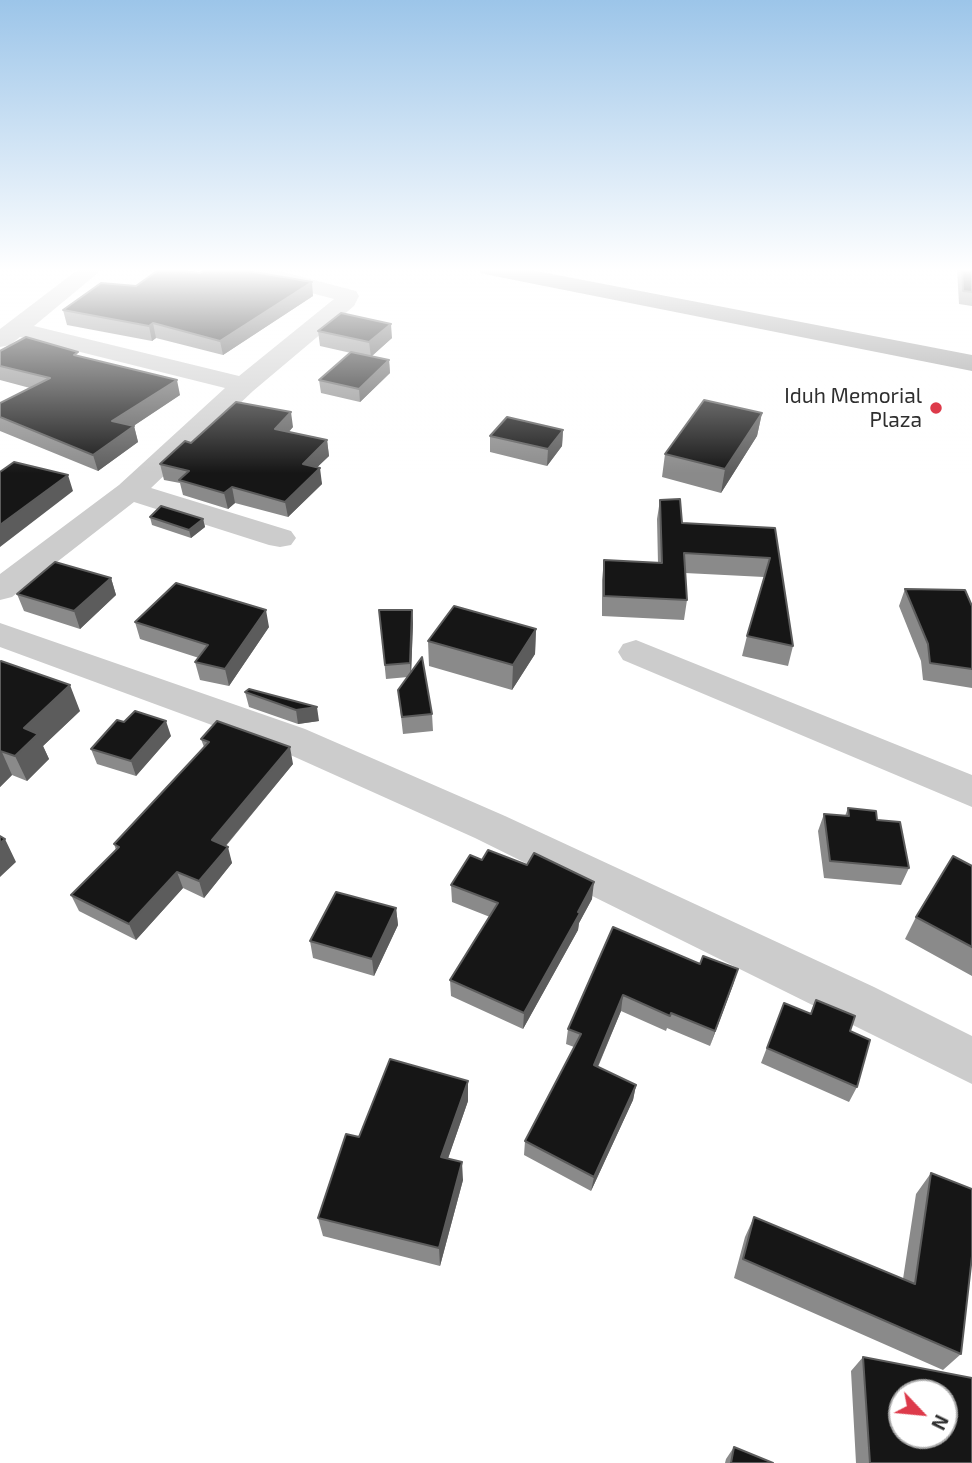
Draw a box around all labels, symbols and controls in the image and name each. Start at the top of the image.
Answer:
place label: Iduh Memorial Plaza [784,383,922,433]
marker: Iduh Memorial Plaza [928,400,944,416]
north arrow [888,1379,958,1449]
text: N [927,1411,954,1434]

